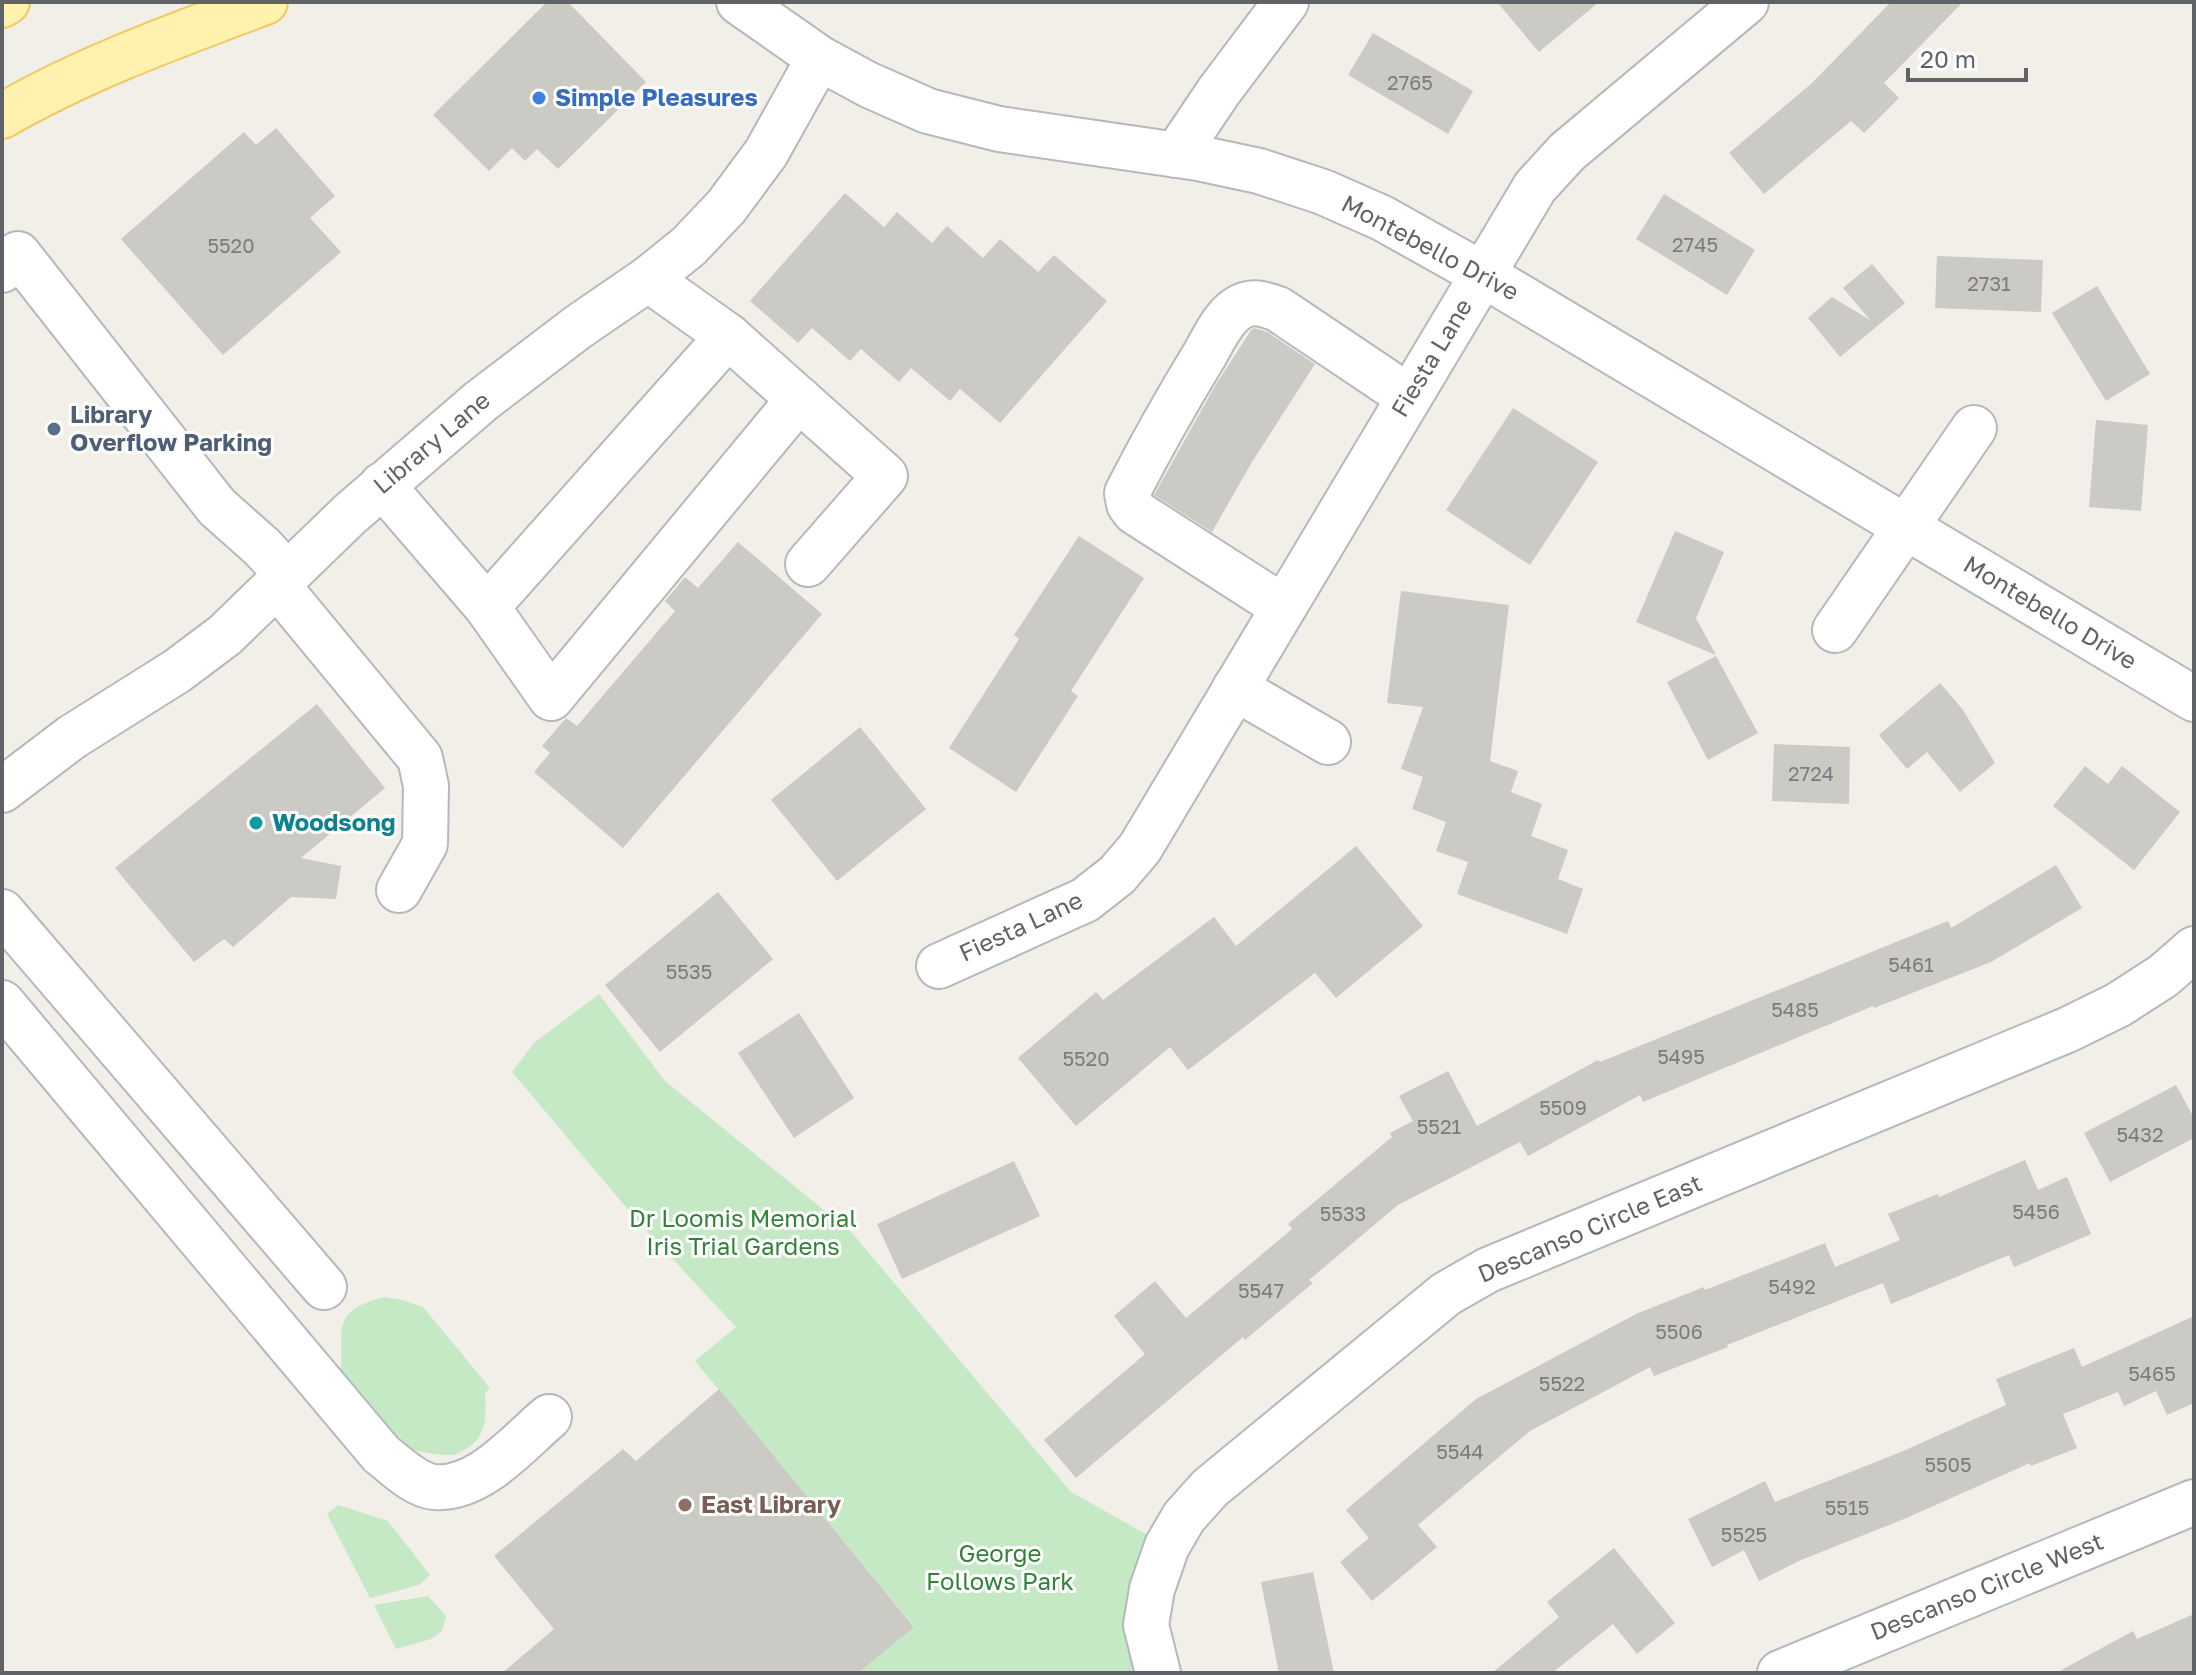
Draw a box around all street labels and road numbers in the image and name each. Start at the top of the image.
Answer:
street label: Montebello Drive [1337,188,1524,306]
street label: Fiesta Lane [1384,293,1477,422]
street label: Library Lane [367,385,495,499]
street label: Montebello Drive [1959,549,2143,675]
street label: Fiesta Lane [954,884,1087,967]
street label: Descanso Circle East [1473,1167,1706,1288]
street label: Descanso Circle West [1866,1526,2107,1646]

